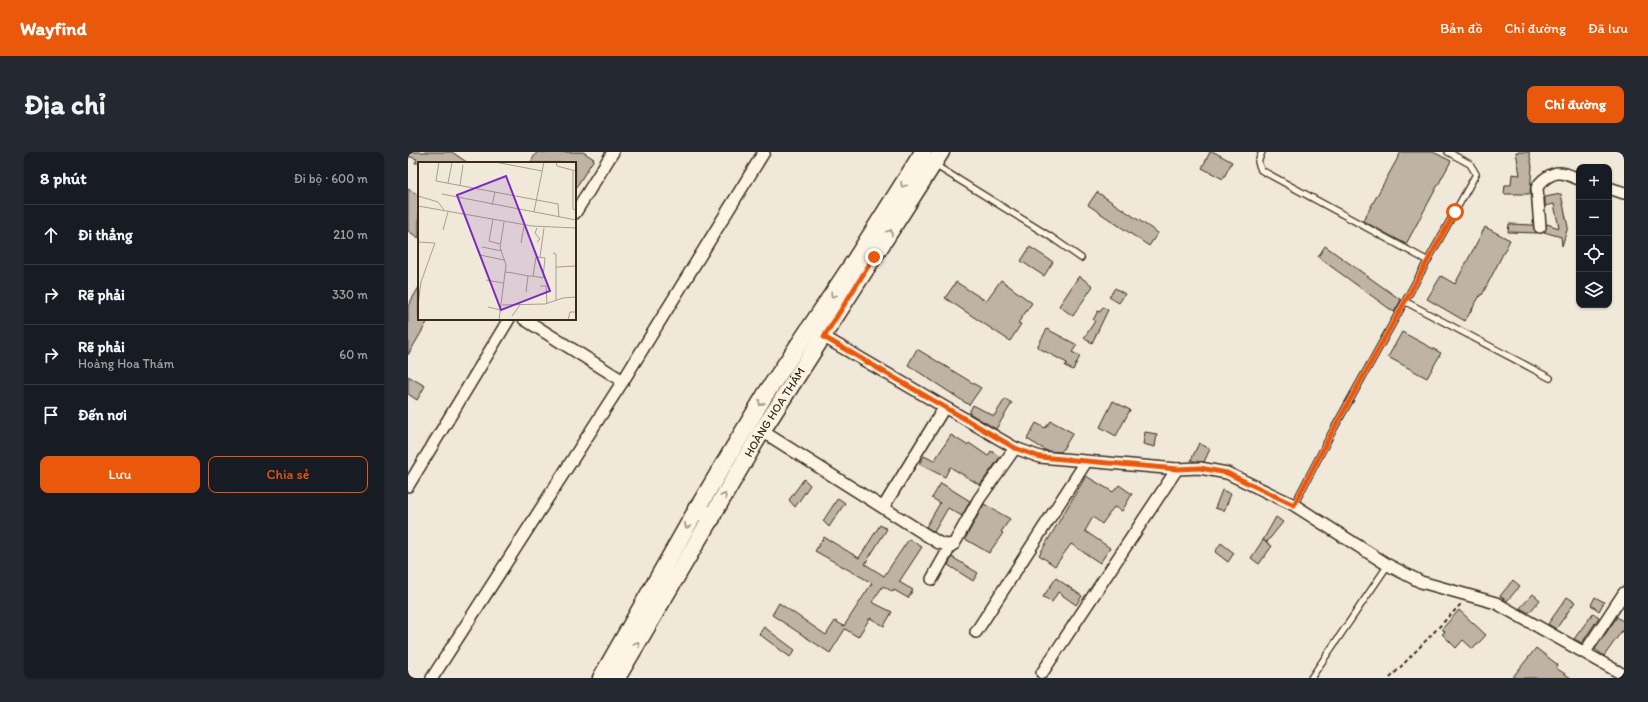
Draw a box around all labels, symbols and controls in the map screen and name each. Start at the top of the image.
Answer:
text: Wayfind [20,17,87,40]
text: Bản đồ [1440,20,1483,37]
text: Chỉ đường [1505,20,1566,37]
text: Đã lưu [1588,20,1628,37]
button: Chỉ đường [1527,86,1624,123]
text: Địa chỉ [24,87,106,121]
inset map [418,162,576,320]
map controls [1576,164,1612,308]
button: + [1576,164,1612,200]
text: 8 phút [40,168,87,188]
text: Đi bộ · 600 m [294,171,368,186]
one-way arrow [900,181,907,188]
button: − [1576,200,1612,236]
route start [1446,203,1464,221]
icon: ahead [40,224,62,246]
text: Đi thẳng [78,226,133,244]
text: 210 m [333,227,368,242]
one-way arrow [885,229,893,236]
button: locate [1576,236,1612,272]
route end [865,248,883,266]
button: layers [1576,272,1612,308]
icon: right [40,284,62,306]
text: Rẽ phải [78,286,125,304]
text: 330 m [332,287,368,302]
one-way arrow [831,290,838,297]
text: Rẽ phải [78,338,125,356]
icon: right [40,344,62,366]
text: 60 m [339,347,368,362]
text: Hoàng Hoa Thám [78,356,174,371]
street label: HOÀNG HOA THÁM [741,365,808,460]
one-way arrow [758,399,766,406]
icon: arrive [40,404,62,426]
text: Đến nơi [78,406,127,424]
button: Lưu [40,456,200,493]
button: Chia sẻ [208,456,368,493]
one-way arrow [720,493,727,500]
one-way arrow [684,522,692,530]
one-way arrow [633,641,640,648]

